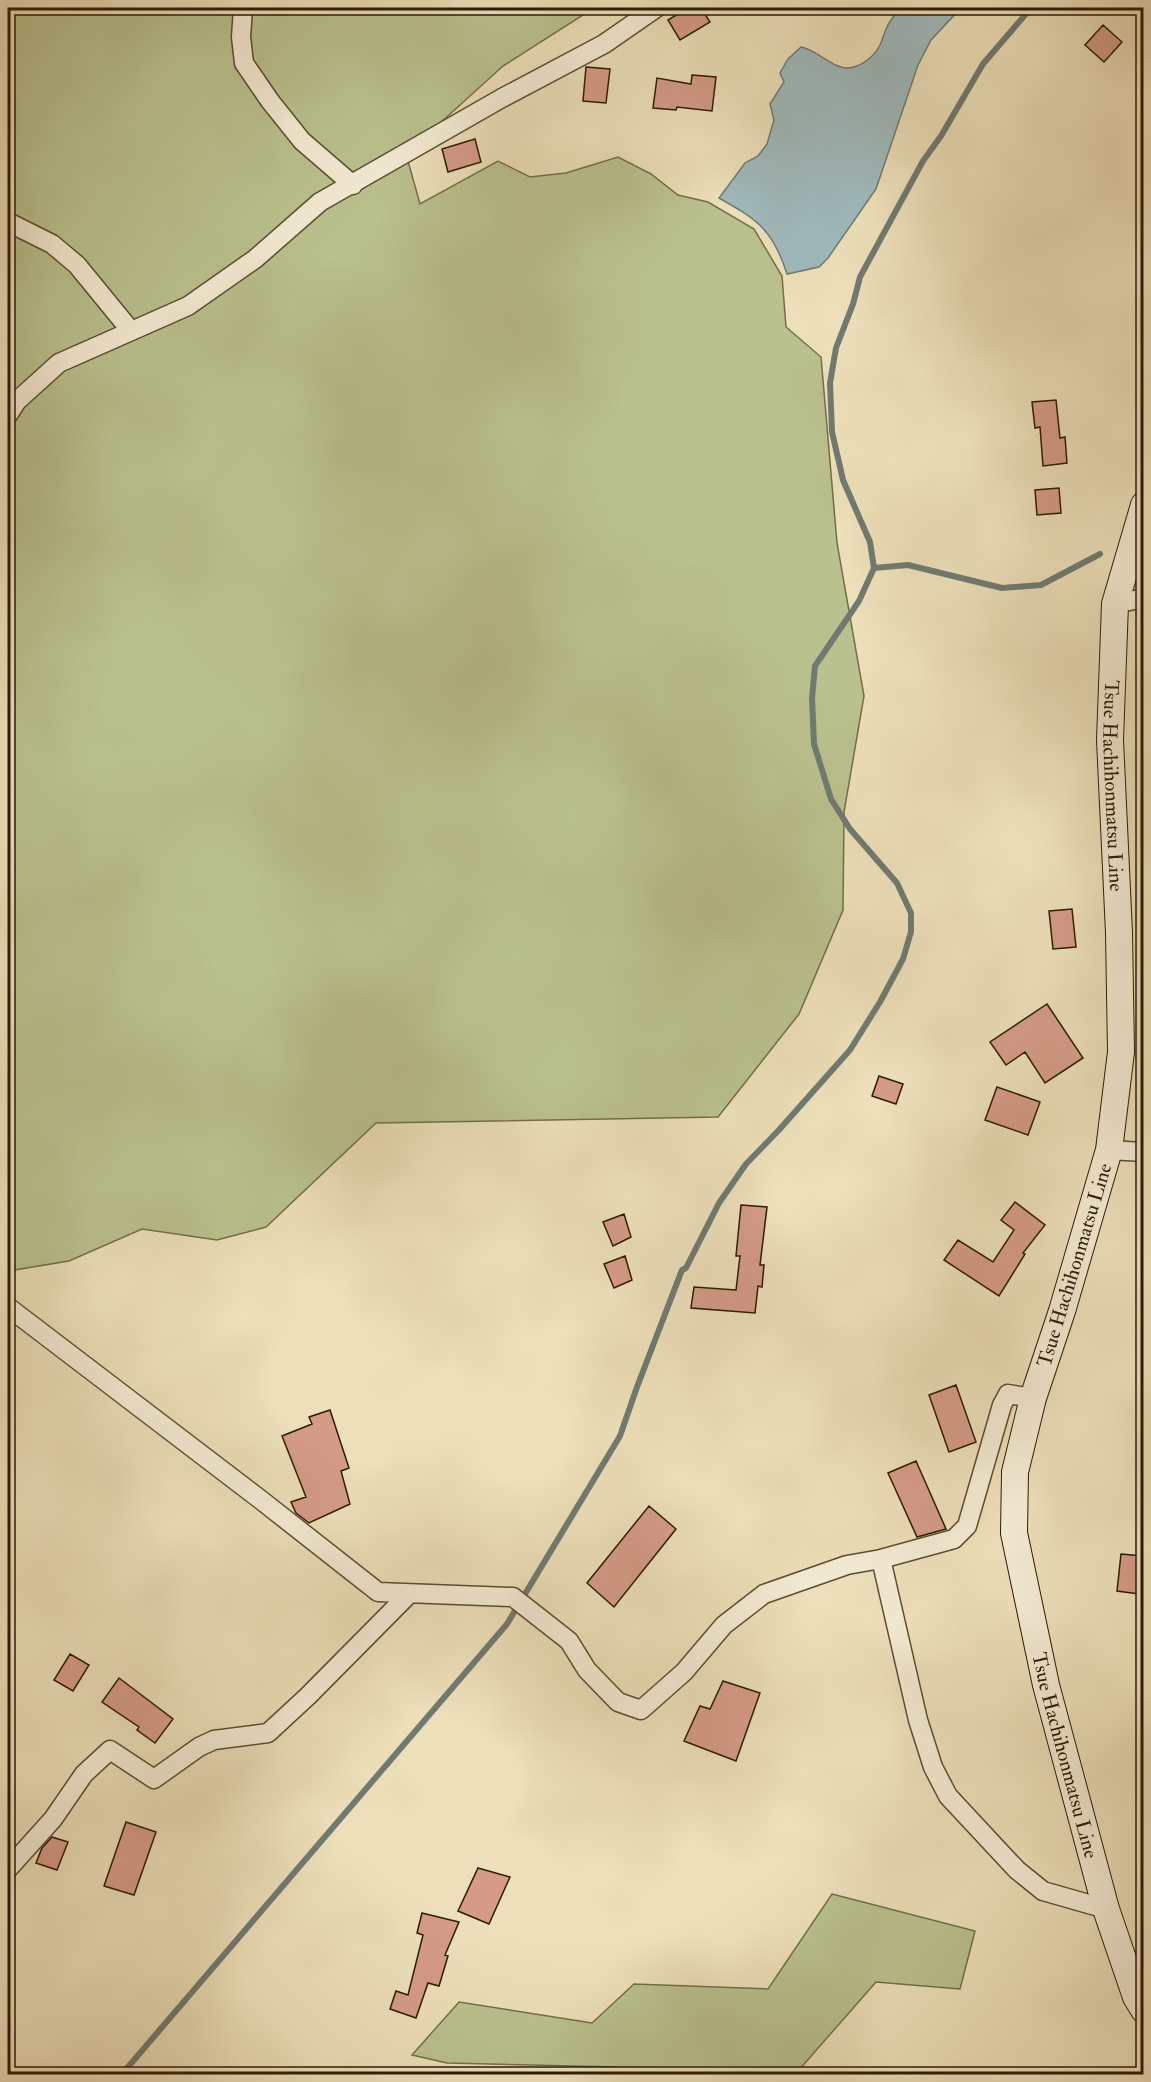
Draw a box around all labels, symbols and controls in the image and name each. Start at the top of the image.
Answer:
street label: Tsue Hachihonmatsu Line [1097,679,1129,892]
street label: Tsue Hachihonmatsu Line [1032,1160,1117,1370]
street label: Tsue Hachihonmatsu Line [1026,1650,1104,1861]

